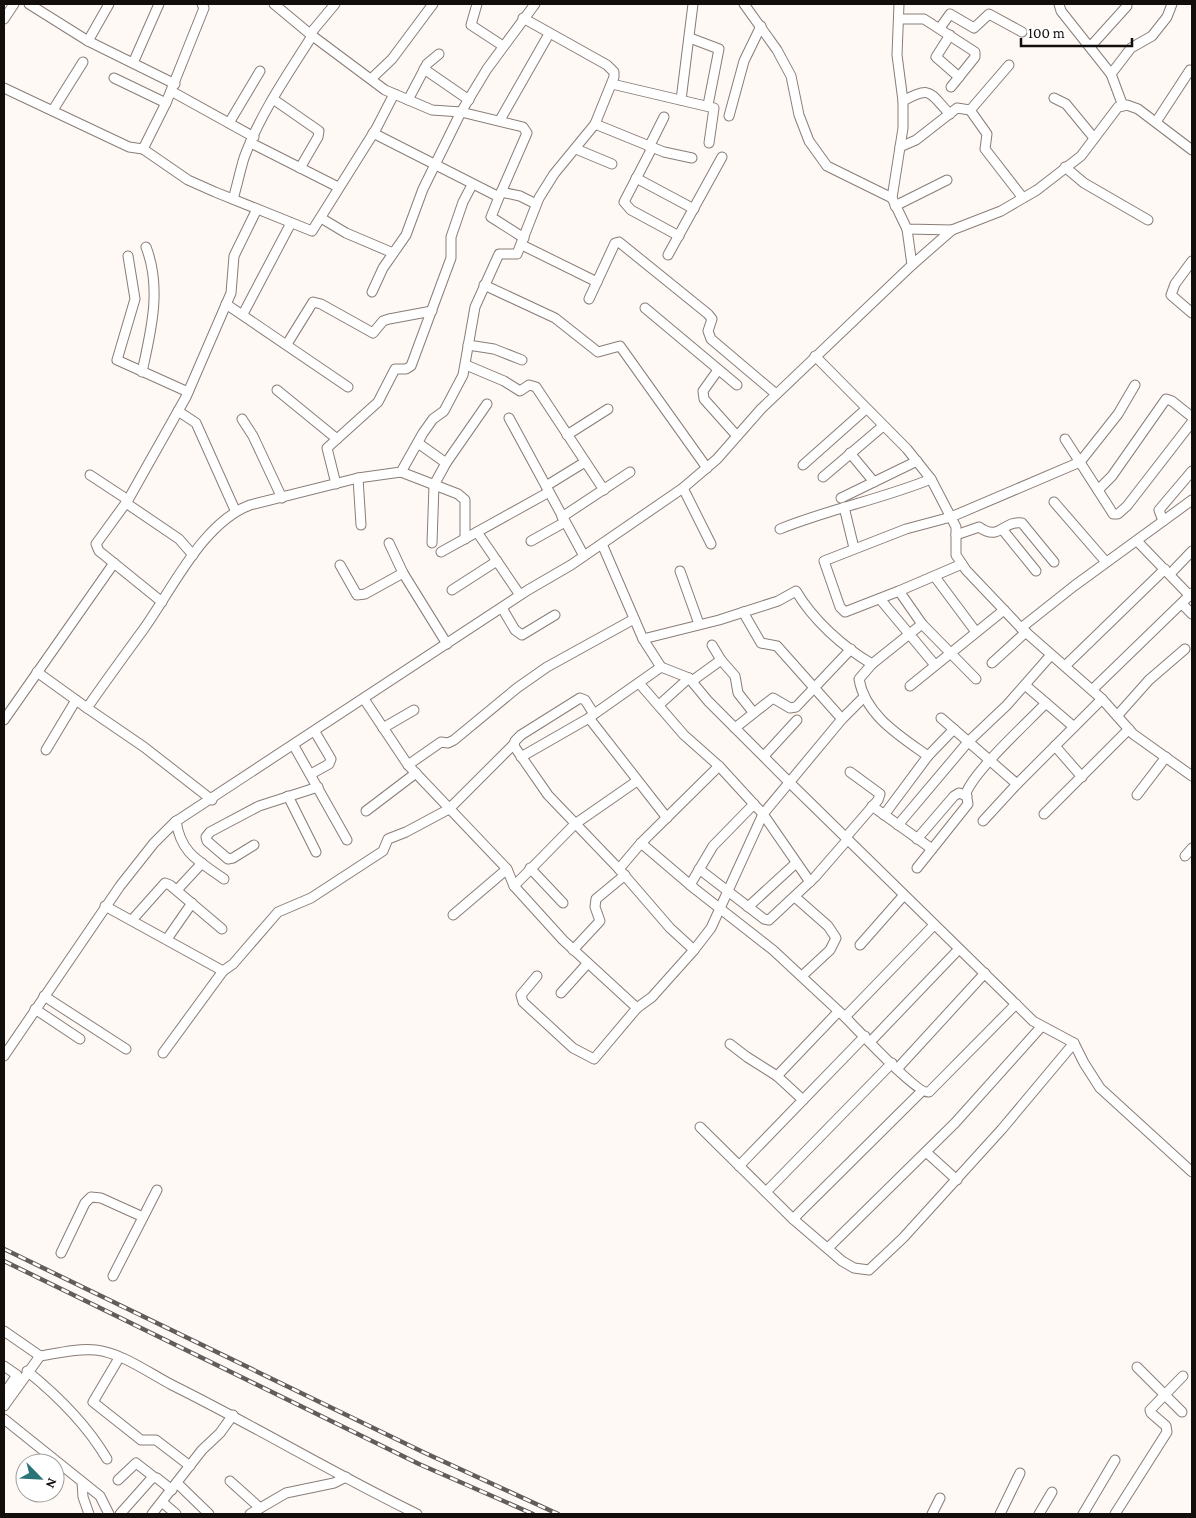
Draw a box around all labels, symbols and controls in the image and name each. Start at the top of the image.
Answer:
scale bar [1021,15,1132,47]
text: 100 m [1028,25,1065,41]
north arrow [15,1453,65,1503]
text: N [42,1476,61,1491]

